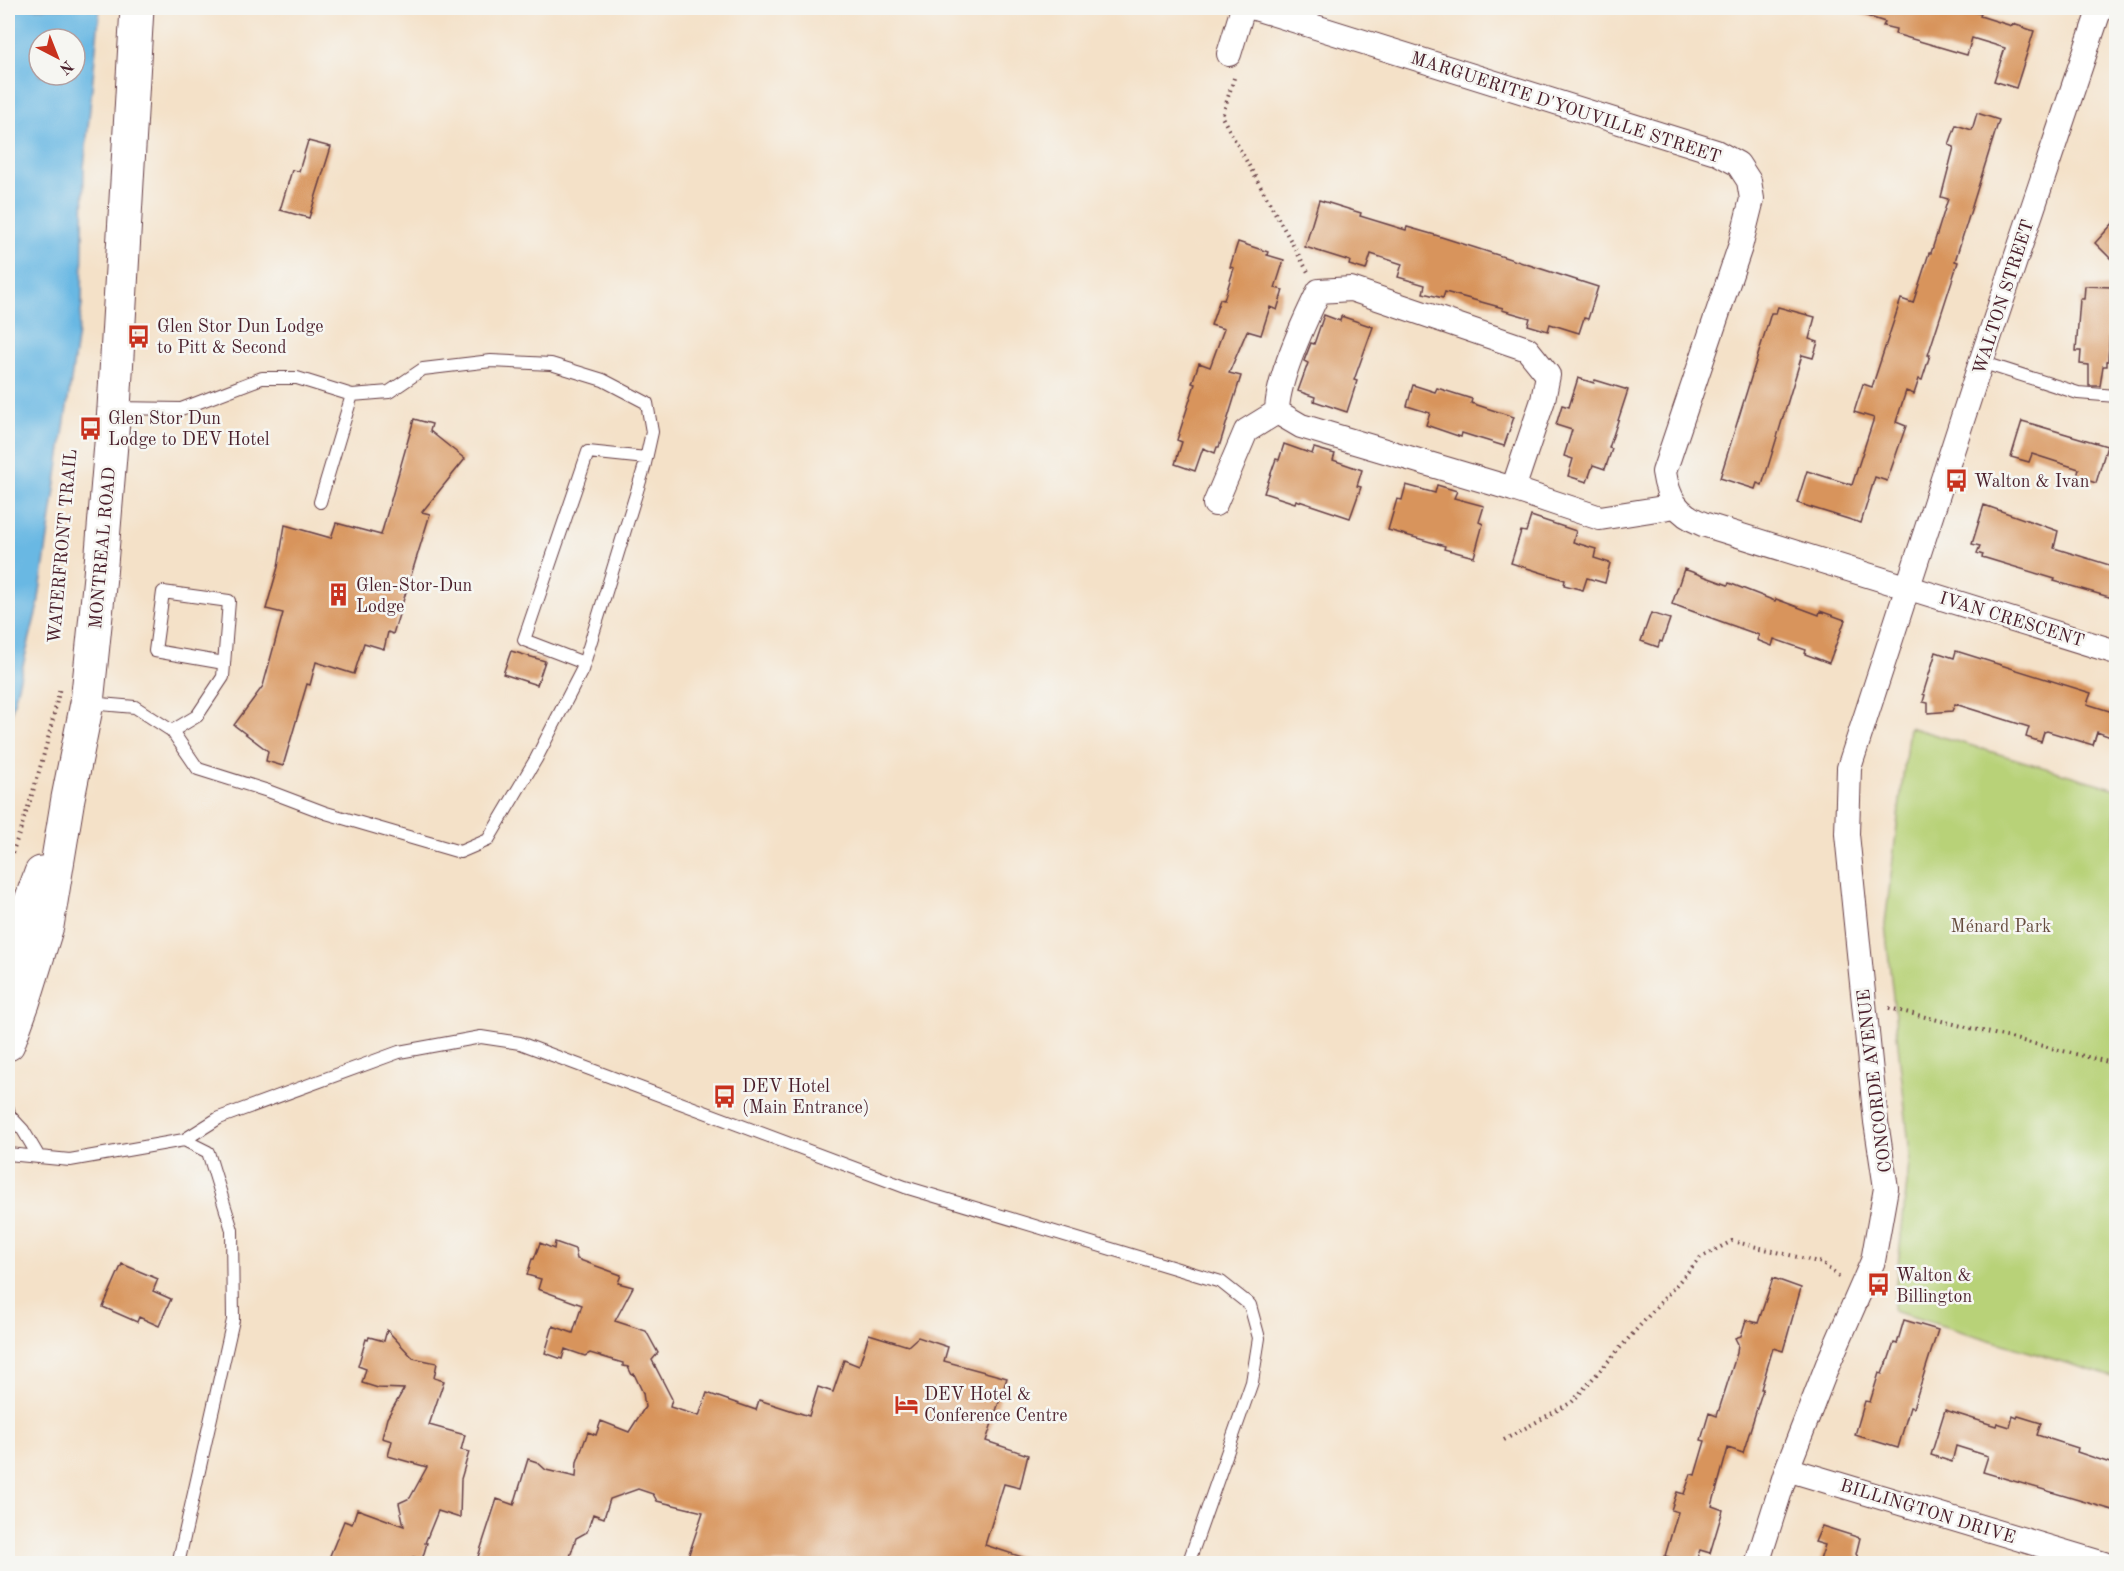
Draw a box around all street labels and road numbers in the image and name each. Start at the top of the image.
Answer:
street label: MARGUERITE D'YOUVILLE STREET [1408,49,1723,167]
street label: WALTON STREET [1970,218,2037,377]
street label: WATERFRONT TRAIL [46,448,80,644]
street label: MONTREAL ROAD [87,466,119,630]
street label: IVAN CRESCENT [1937,589,2086,651]
street label: CONCORDE AVENUE [1855,988,1895,1174]
street label: BILLINGTON DRIVE [1838,1477,2017,1547]

